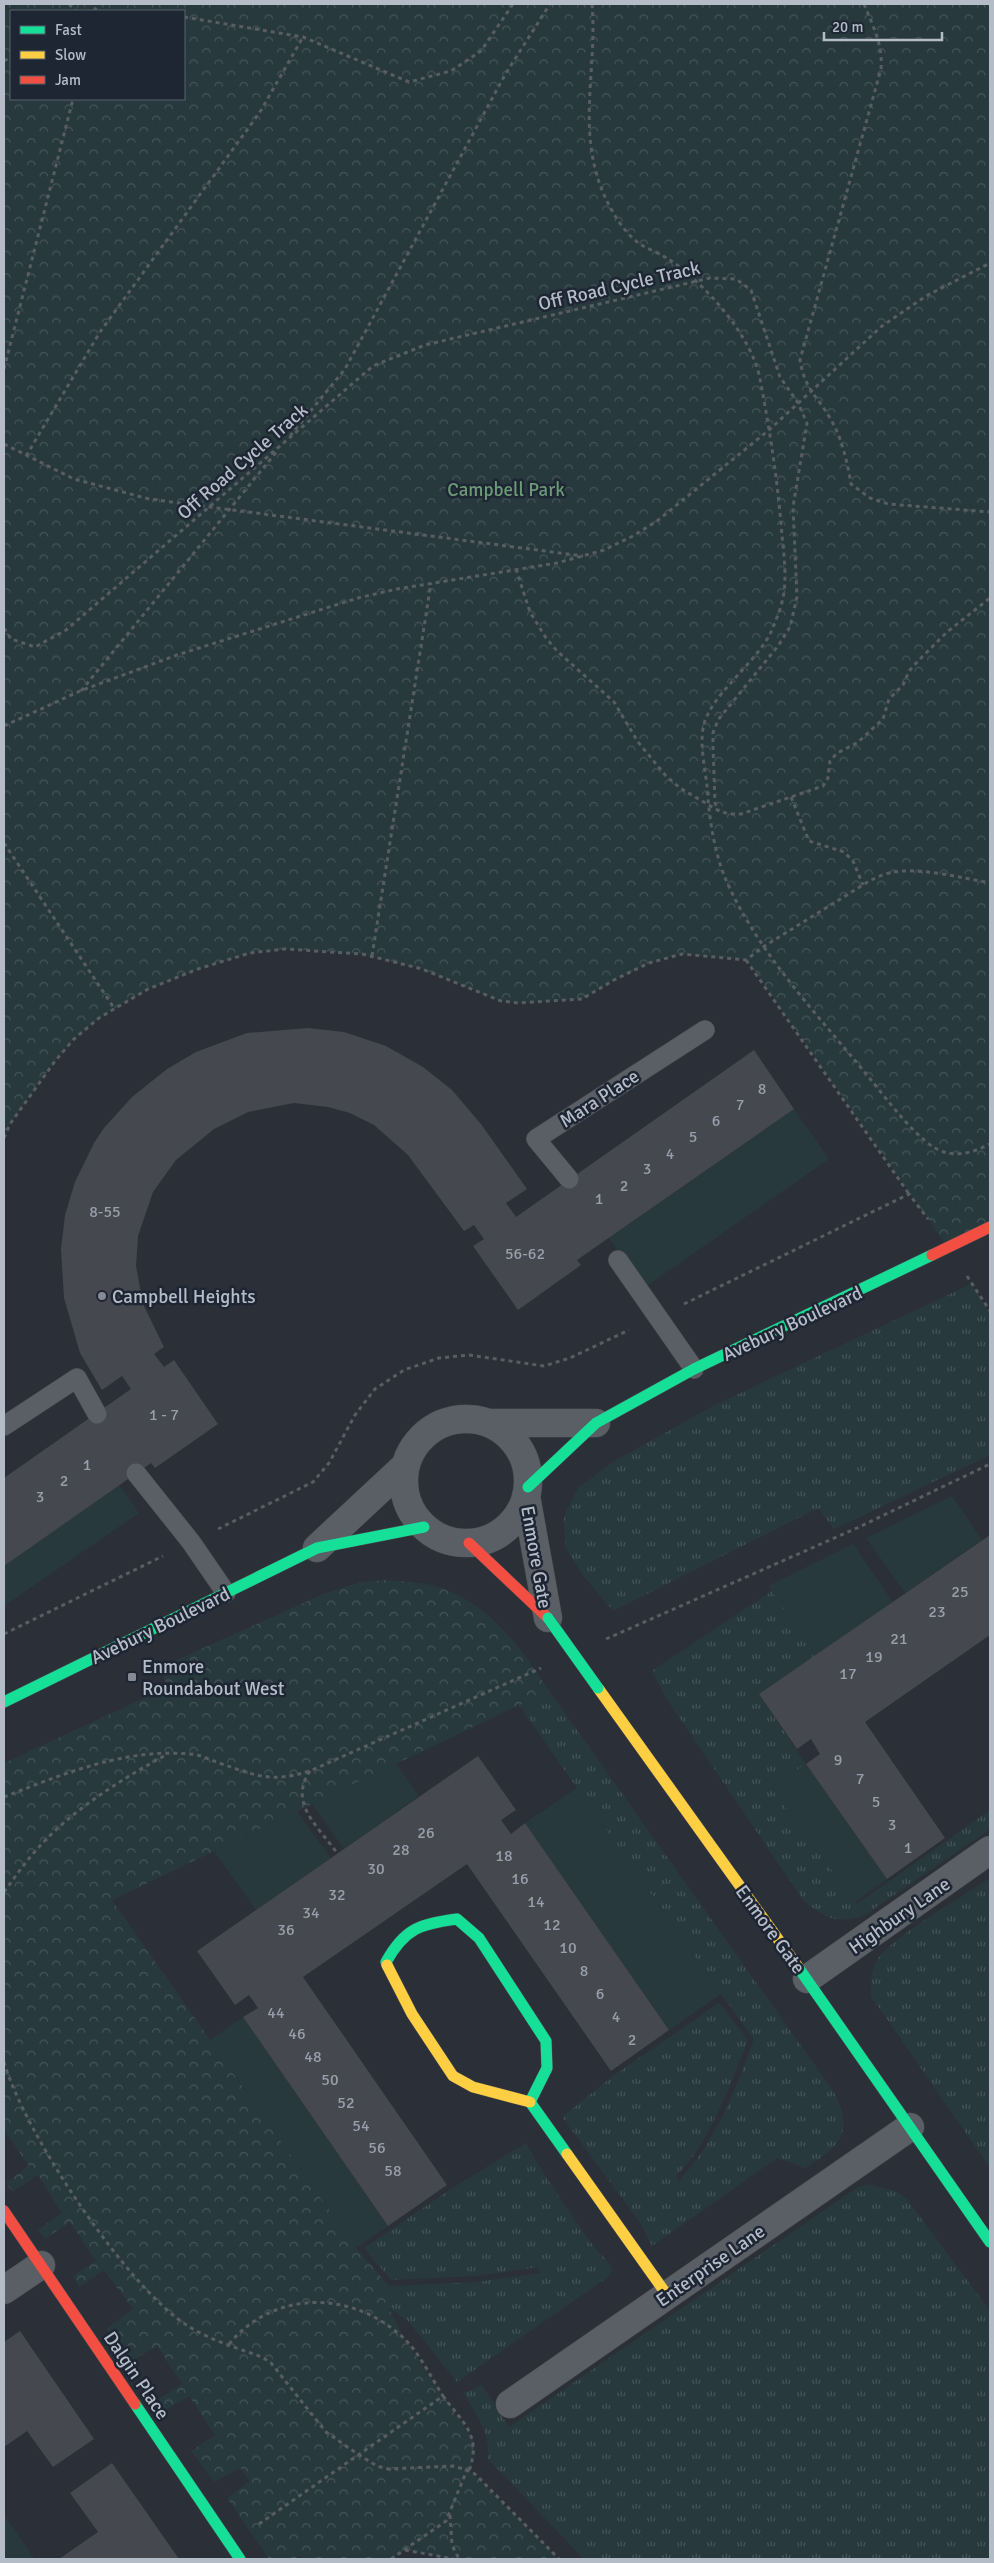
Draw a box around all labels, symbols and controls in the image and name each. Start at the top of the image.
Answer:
legend [10,10,185,100]
scale bar [824,10,942,42]
text: 20 m [832,18,863,36]
text: Fast [55,21,82,39]
text: Slow [55,46,86,64]
text: Jam [55,71,81,89]
street label: Off Road Cycle Track [536,256,703,316]
street label: Off Road Cycle Track [172,398,313,525]
park label: Campbell Park [447,478,565,502]
street label: Mara Place [555,1064,644,1133]
house number: 8 [758,1079,766,1099]
house number: 7 [736,1095,744,1115]
house number: 6 [712,1111,720,1131]
house number: 5 [689,1127,697,1147]
house number: 4 [666,1144,675,1164]
house number: 3 [643,1159,651,1179]
house number: 2 [620,1176,628,1196]
house number: 1 [595,1189,603,1209]
house number: 8-55 [89,1202,121,1222]
house number: 56-62 [505,1244,545,1264]
street label: Avebury Boulevard [719,1281,866,1367]
place label: Campbell Heights [112,1285,256,1309]
marker: Campbell Heights [96,1290,108,1302]
house number: 1 - 7 [149,1405,179,1425]
house number: 1 [83,1455,91,1475]
house number: 2 [60,1471,68,1491]
house number: 3 [36,1487,44,1507]
street label: Enmore Gate [515,1504,557,1611]
street label: Avebury Boulevard [87,1582,234,1670]
house number: 25 [951,1582,969,1602]
house number: 23 [928,1602,946,1622]
house number: 21 [890,1629,908,1649]
house number: 19 [865,1647,883,1667]
place label: Enmore Roundabout West [142,1655,285,1701]
house number: 17 [839,1664,857,1684]
marker: Enmore Roundabout West [126,1671,138,1683]
house number: 9 [834,1750,842,1770]
house number: 7 [856,1769,864,1789]
house number: 5 [872,1792,880,1812]
house number: 3 [888,1815,896,1835]
house number: 26 [417,1823,435,1843]
house number: 1 [904,1838,912,1858]
house number: 28 [392,1840,410,1860]
house number: 18 [495,1846,513,1866]
house number: 30 [367,1859,385,1879]
house number: 16 [511,1869,529,1889]
street label: Highbury Lane [844,1872,955,1960]
street label: Enmore Gate [730,1880,810,1979]
house number: 32 [328,1885,346,1905]
house number: 14 [527,1892,545,1912]
house number: 34 [302,1903,320,1923]
house number: 12 [543,1915,561,1935]
house number: 36 [277,1920,295,1940]
house number: 10 [559,1938,577,1958]
house number: 8 [580,1961,588,1981]
house number: 6 [596,1984,604,2004]
house number: 44 [267,2003,285,2023]
house number: 4 [612,2007,621,2027]
house number: 46 [288,2024,306,2044]
house number: 2 [628,2030,636,2050]
house number: 48 [304,2047,322,2067]
house number: 50 [321,2070,339,2090]
house number: 52 [337,2093,355,2113]
house number: 54 [352,2116,370,2136]
house number: 56 [368,2138,386,2158]
house number: 58 [384,2161,402,2181]
street label: Enterprise Lane [651,2219,770,2312]
street label: Dalgin Place [98,2327,174,2424]

